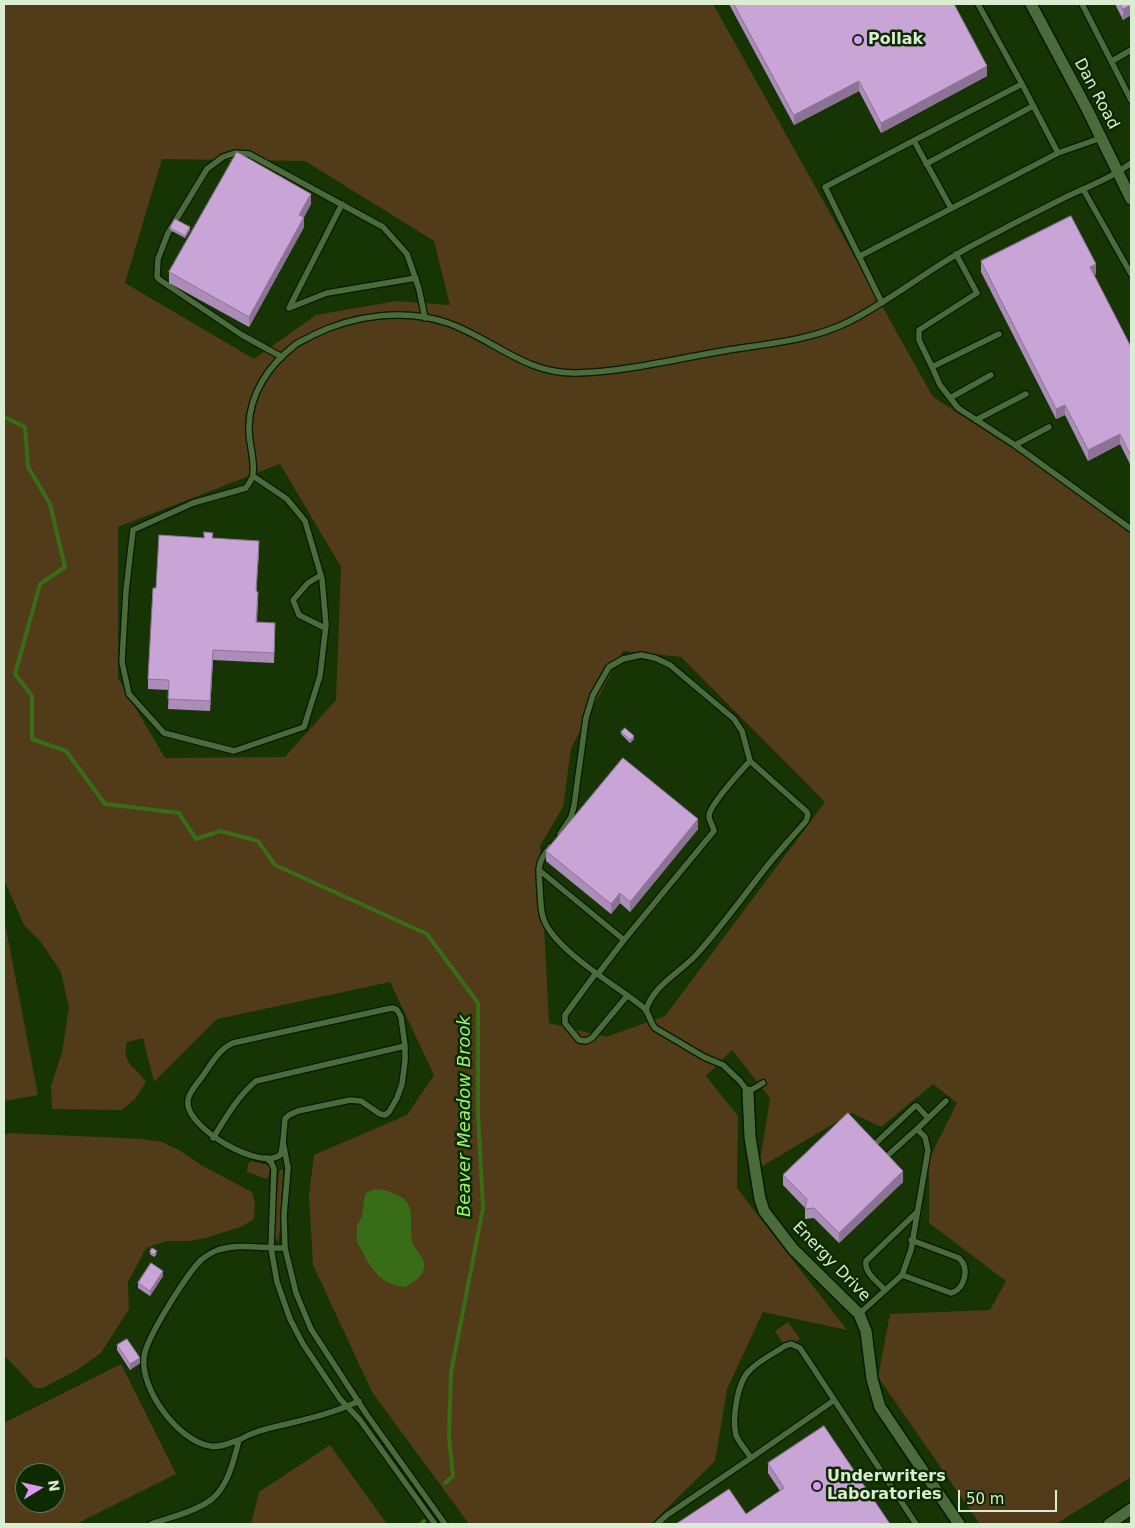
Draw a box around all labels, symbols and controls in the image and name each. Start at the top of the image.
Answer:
place label: Pollak [868,30,923,50]
marker: Pollak [852,34,864,46]
street label: Dan Road [1069,55,1123,133]
water label: Beaver Meadow Brook [454,1015,476,1217]
street label: Energy Drive [788,1218,874,1306]
north arrow [15,1463,65,1513]
place label: Underwriters Laboratories [827,1467,946,1505]
text: N [45,1479,63,1493]
marker: Underwriters Laboratories [811,1480,823,1492]
scale bar [960,1480,1059,1512]
text: 50 m [966,1490,1004,1508]

